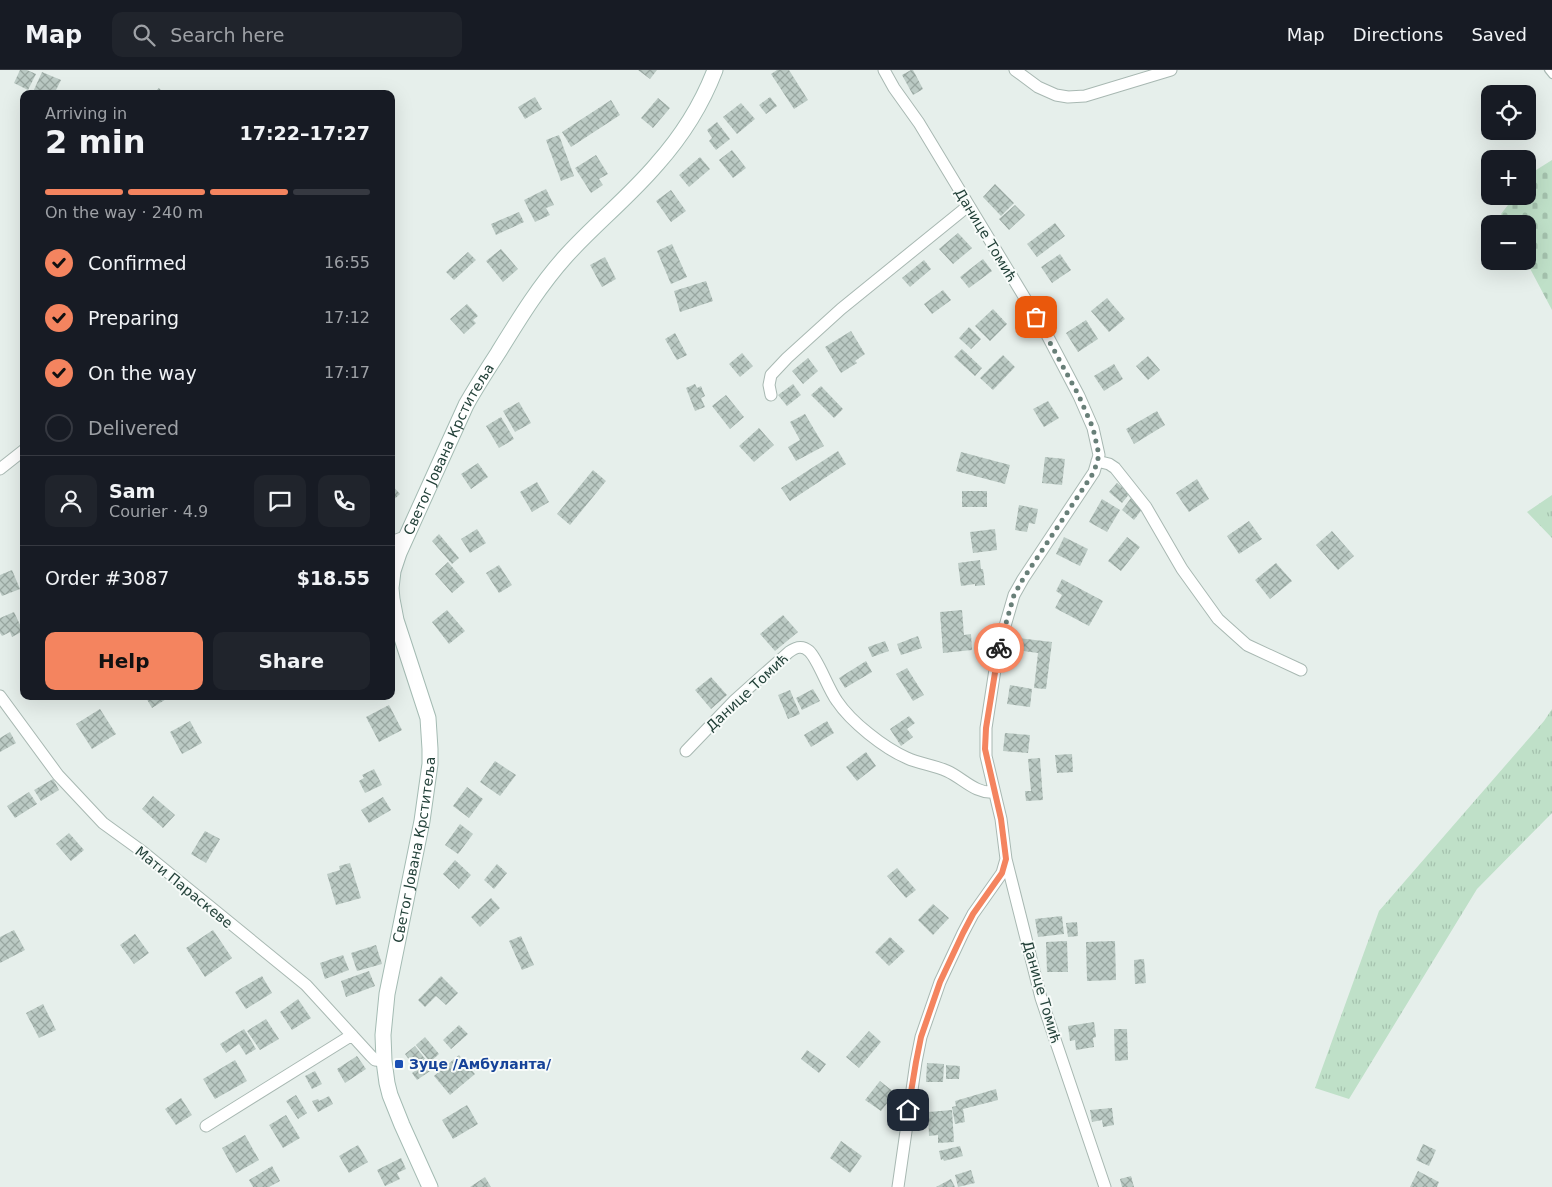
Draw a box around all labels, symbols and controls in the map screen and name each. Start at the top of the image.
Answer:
search box [112,12,462,57]
text: Map [25,21,82,49]
icon: search [130,21,158,49]
text: Search here [170,24,284,46]
text: Map [1287,24,1325,45]
text: Directions [1353,24,1443,45]
text: Saved [1471,24,1527,45]
map controls [1481,85,1536,270]
button: locate [1481,85,1536,140]
text: Arriving in [45,104,127,123]
text: 17:22–17:27 [240,122,370,144]
text: 2 min [45,123,146,161]
button: + [1481,150,1536,205]
street label: Данице Томић [952,185,1020,285]
text: On the way · 240 m [45,203,203,222]
button: − [1481,215,1536,270]
icon: check [45,249,73,277]
text: Confirmed [88,252,187,274]
text: 16:55 [324,253,370,272]
pin [1015,296,1057,338]
icon: bag [1022,303,1050,331]
icon: check [45,304,73,332]
text: Preparing [88,307,179,329]
text: 17:12 [324,308,370,327]
icon: check [45,359,73,387]
street label: Светог Јована Крститеља [400,360,497,537]
text: On the way [88,362,197,384]
text: 17:17 [324,363,370,382]
text: Delivered [88,417,179,439]
button: person [45,475,97,527]
button: chat [254,475,306,527]
button: phone [318,475,370,527]
text: Sam [109,480,155,502]
text: Courier · 4.9 [109,502,208,521]
text: Order #3087 [45,567,169,589]
text: $18.55 [297,567,370,589]
courier [974,623,1024,673]
button: Help [45,632,203,690]
button: Share [213,632,370,690]
icon: bike [985,634,1013,662]
street label: Данице Томић [703,650,791,734]
street label: Светог Јована Крститеља [390,757,438,944]
street label: Мати Параскеве [132,843,236,931]
street label: Данице Томић [1020,939,1064,1045]
place label: Зуце /Амбуланта/ [409,1056,552,1072]
marker: Зуце /Амбуланта/ [393,1058,405,1070]
pin [887,1089,929,1131]
icon: home [894,1096,922,1124]

